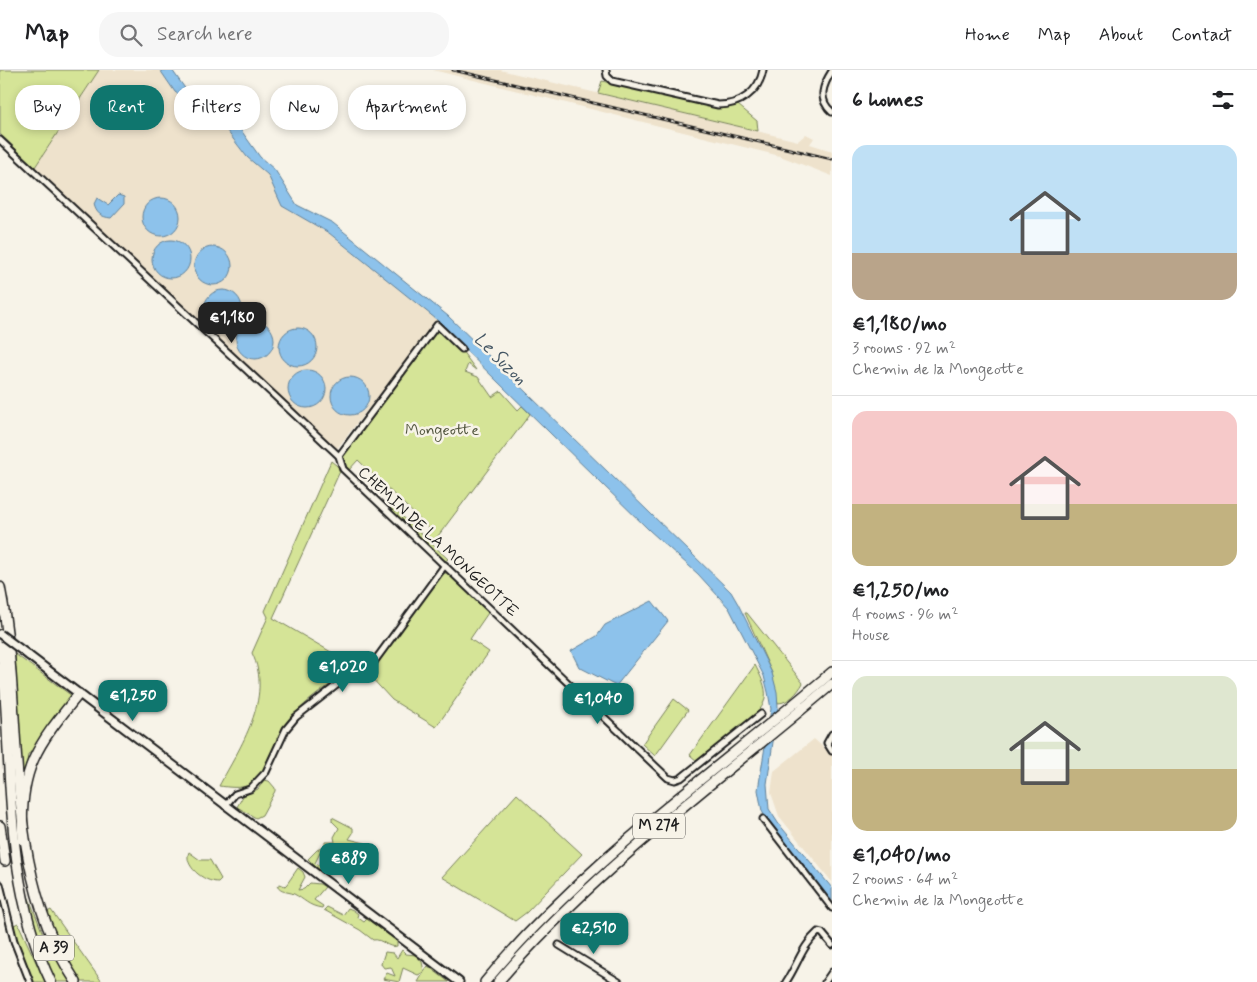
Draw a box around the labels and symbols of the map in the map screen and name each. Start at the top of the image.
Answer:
pin: €1,180 [191,302,273,344]
water label: Le Suzon [468,327,532,391]
park label: Mongeotte [405,420,479,442]
street label: CHEMIN DE LA MONGEOTTE [353,462,523,622]
pin: €1,020 [302,650,384,693]
pin: €1,250 [92,680,174,722]
pin: €1,040 [557,682,639,725]
road number: M 274 [633,814,685,838]
pin: €889 [319,842,379,885]
pin: €2,510 [553,912,635,955]
road number: A 39 [34,936,74,960]

